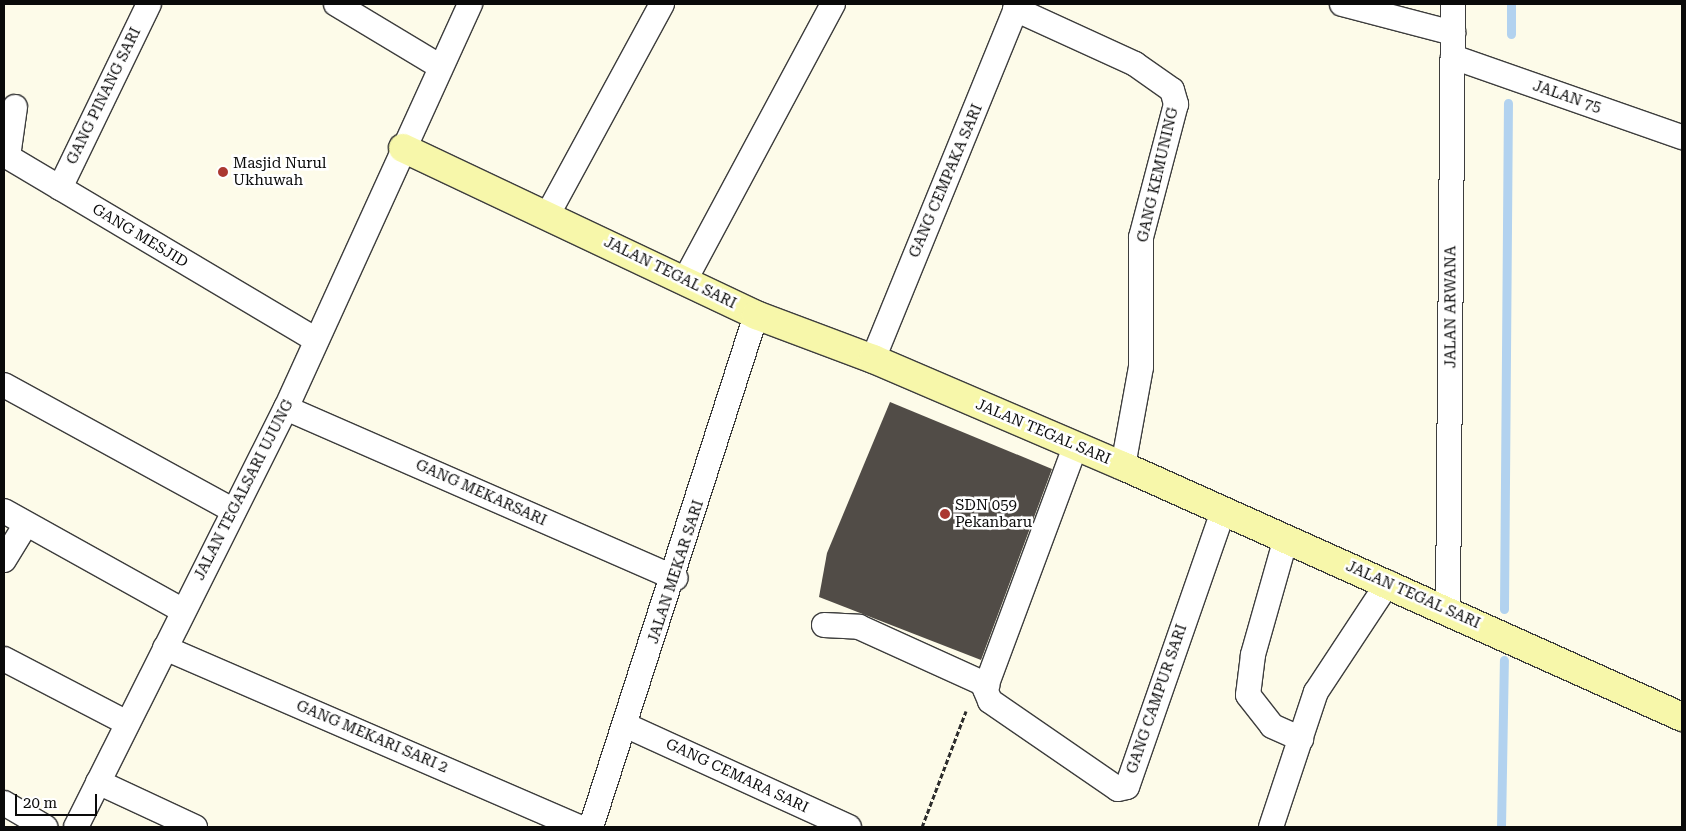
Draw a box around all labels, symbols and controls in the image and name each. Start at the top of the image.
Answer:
street label: GANG PINANG SARI [63,25,145,167]
street label: JALAN 75 [1530,77,1604,117]
street label: GANG CEMPAKA SARI [905,102,987,260]
street label: GANG KEMUNING [1134,106,1182,244]
place label: Masjid Nurul Ukhuwah [233,154,326,189]
marker: Masjid Nurul Ukhuwah [217,166,229,178]
street label: GANG MESJID [89,200,191,272]
street label: JALAN TEGAL SARI [601,233,739,313]
street label: JALAN ARWANA [1442,246,1460,368]
street label: JALAN TEGAL SARI [973,395,1113,469]
street label: JALAN TEGALSARI UJUNG [191,397,297,583]
street label: GANG MEKARSARI [413,456,549,530]
place label: SDN 059 Pekanbaru [955,496,1032,531]
street label: JALAN MEKAR SARI [644,498,708,646]
marker: SDN 059 Pekanbaru [939,508,951,520]
street label: JALAN TEGAL SARI [1343,557,1483,633]
street label: GANG CAMPUR SARI [1123,622,1191,776]
street label: GANG MEKARI SARI 2 [293,697,451,777]
street label: GANG CEMARA SARI [663,735,811,817]
scale bar [18,784,100,816]
text: 20 m [23,794,57,812]

